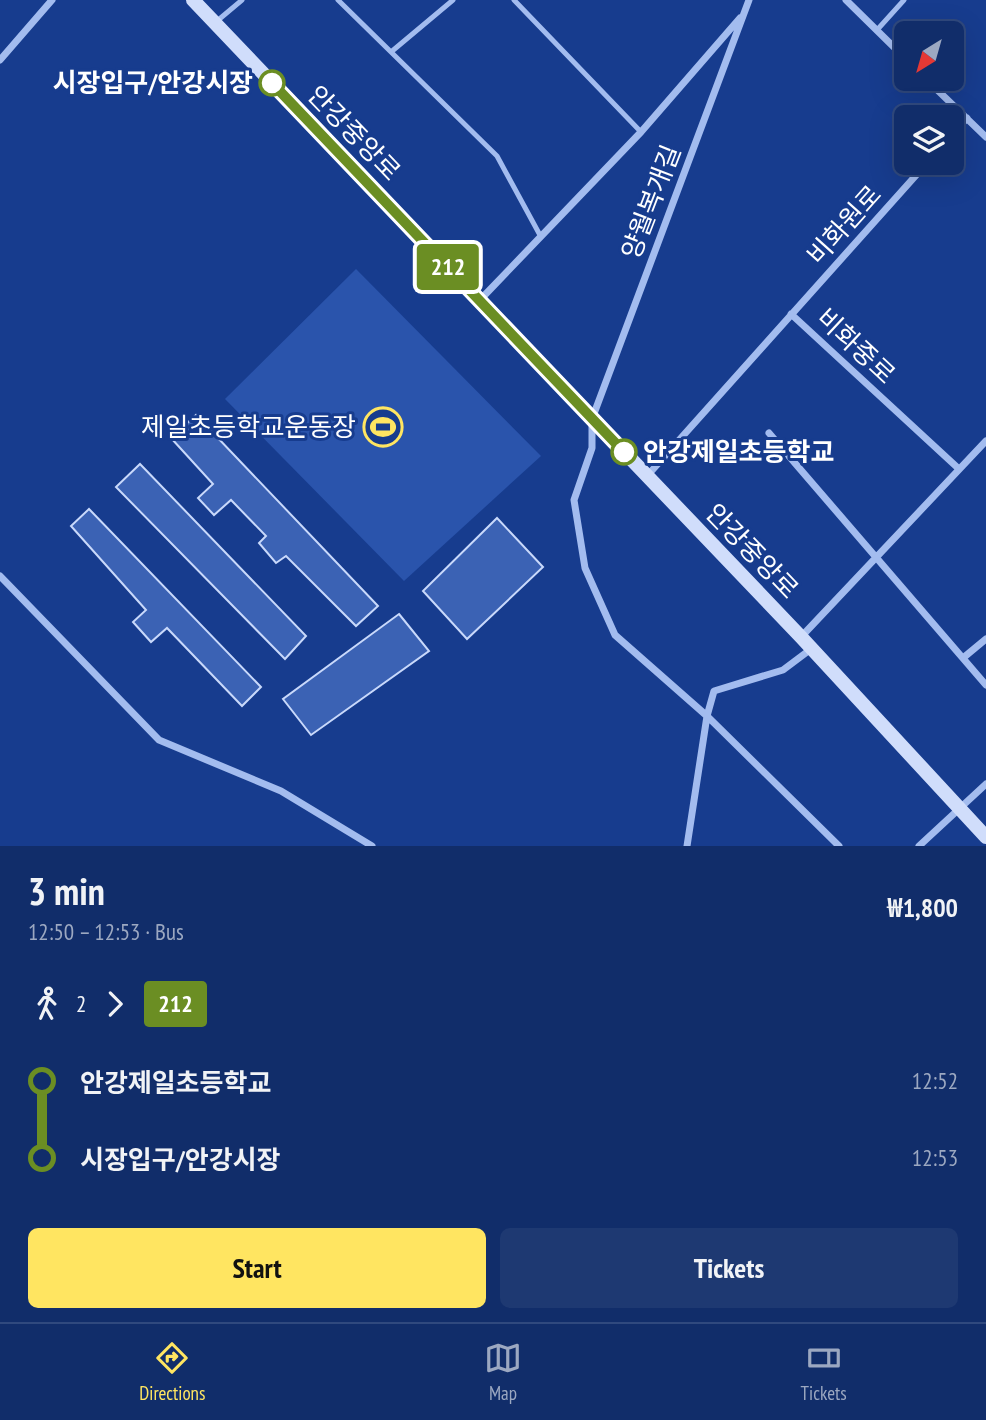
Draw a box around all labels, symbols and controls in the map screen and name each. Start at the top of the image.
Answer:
north arrow [894,21,964,91]
map controls [894,21,964,175]
place label: 시장입구/안강시장 [53,66,253,99]
marker: 시장입구/안강시장 [259,70,285,96]
street label: 안강중앙로 [301,78,408,187]
button: layers [894,105,964,175]
street label: 양월복개길 [614,140,687,264]
street label: 비화원로 [799,178,888,271]
line badge: 212 [408,244,488,290]
text: 212 [431,251,465,282]
street label: 비화중로 [810,301,903,390]
sports icon: 제일초등학교운동장 [362,406,404,448]
place label: 제일초등학교운동장 [141,410,356,443]
place label: 안강제일초등학교 [643,435,834,468]
marker: 안강제일초등학교 [611,439,637,465]
street label: 안강중앙로 [699,496,806,605]
text: 3 min [28,866,105,915]
text: ₩1,800 [887,891,958,924]
text: 12:50 – 12:53 · Bus [28,917,184,946]
icon: walk [28,985,66,1023]
icon: forward [96,985,134,1023]
text: 212 [158,988,193,1019]
text: 2 [76,989,86,1018]
text: 안강제일초등학교 [80,1066,271,1099]
text: 12:52 [912,1066,958,1095]
text: 시장입구/안강시장 [80,1143,280,1176]
text: 12:53 [912,1143,958,1172]
button: Start [28,1228,486,1308]
button: Tickets [500,1228,958,1308]
tab: Directions [139,1339,205,1405]
tab: Map [484,1339,522,1405]
tab: Tickets [801,1339,847,1405]

